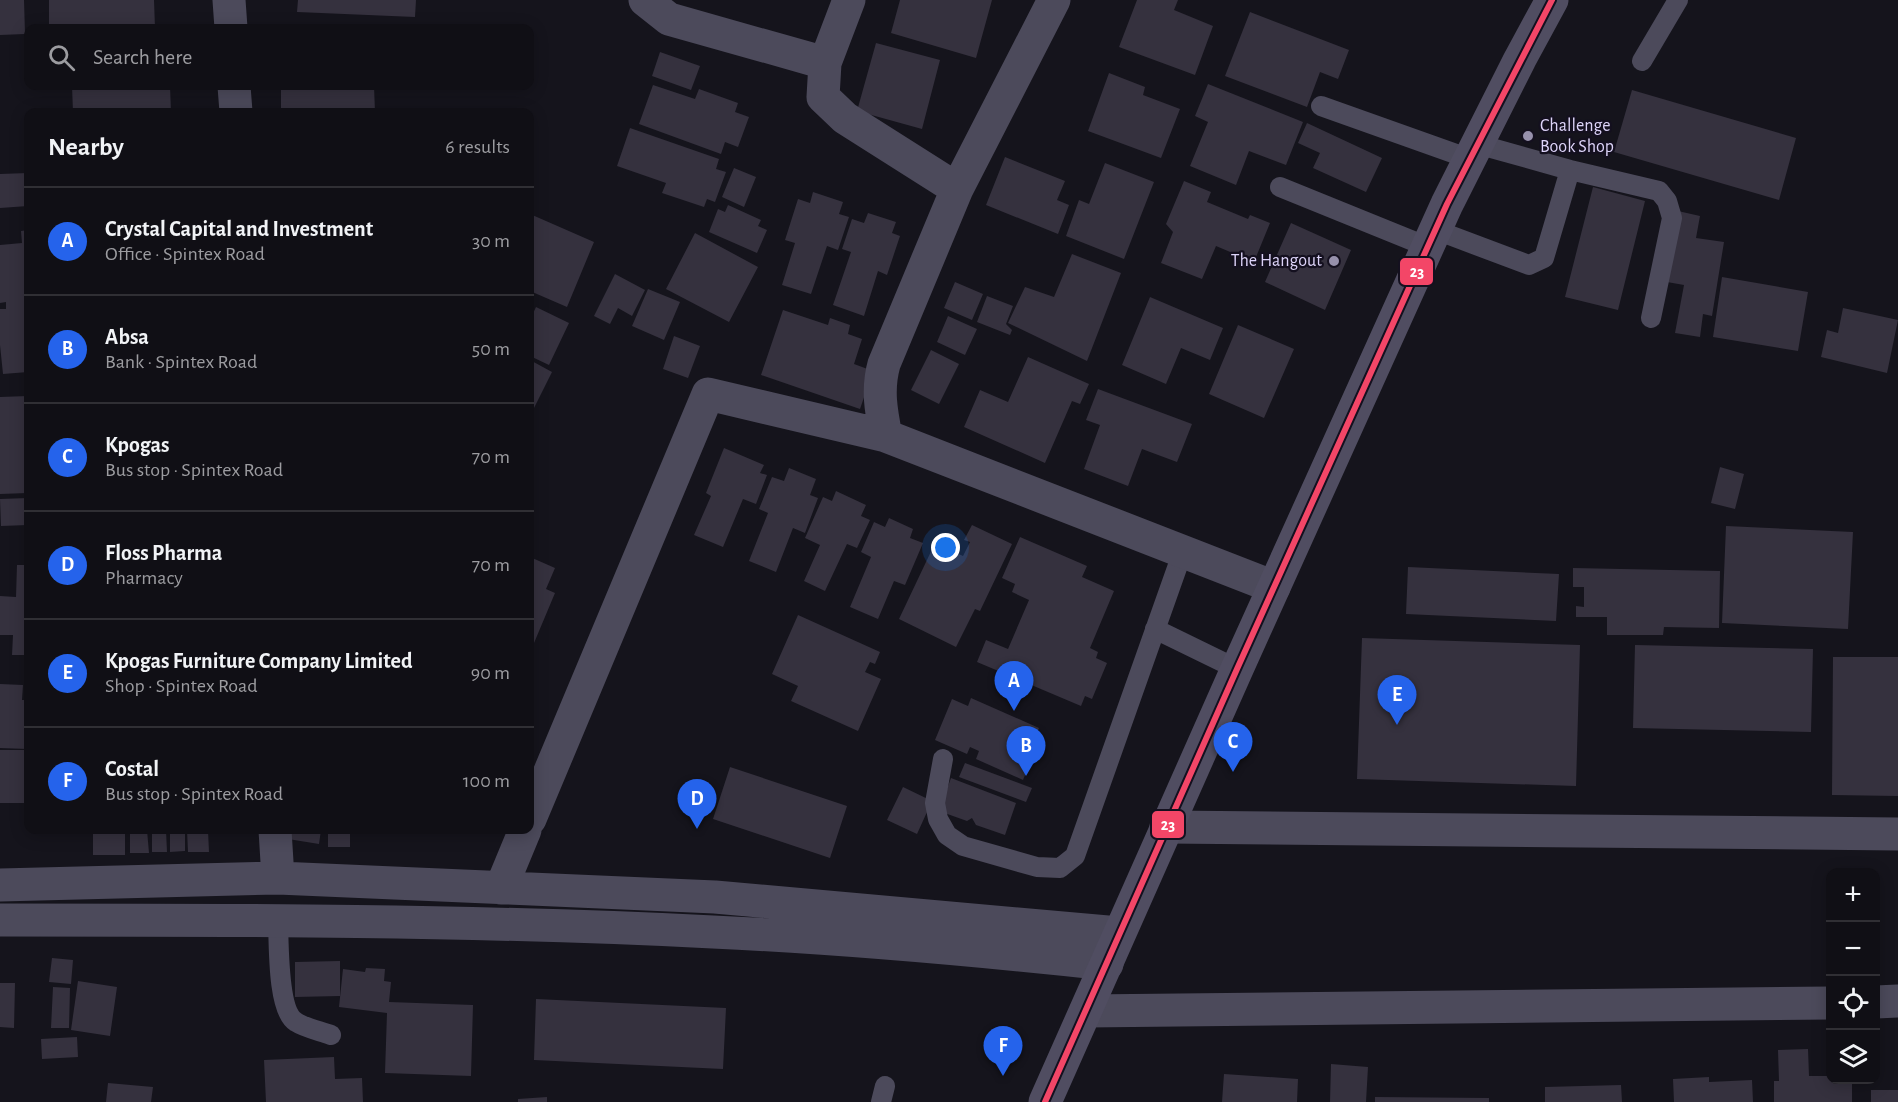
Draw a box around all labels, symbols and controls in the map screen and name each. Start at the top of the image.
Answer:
search box [24,24,534,90]
icon: search [45,41,78,74]
text: Search here [93,46,192,68]
place label: Challenge Book Shop [1540,117,1614,156]
marker: Challenge Book Shop [1521,129,1535,143]
text: Nearby [48,134,124,160]
text: 6 results [445,137,510,157]
text: Crystal Capital and Investment [105,218,373,240]
text: A [62,231,74,251]
text: 30 m [472,231,510,251]
text: Office · Spintex Road [105,244,265,264]
place label: The Hangout [1231,252,1322,270]
marker: The Hangout [1327,254,1341,268]
line badge: 23 [1399,257,1434,286]
text: 23 [1410,264,1424,280]
text: Absa [105,326,149,348]
text: B [62,339,73,359]
text: 50 m [472,339,510,359]
text: Bank · Spintex Road [105,352,257,372]
text: Kpogas [105,434,170,456]
text: C [62,447,73,467]
text: 70 m [472,447,510,467]
text: Bus stop · Spintex Road [105,460,283,480]
your location [931,533,960,562]
text: Floss Pharma [105,542,222,564]
text: D [61,555,74,575]
text: 70 m [472,555,510,575]
text: Pharmacy [105,568,183,588]
text: Kpogas Furniture Company Limited [105,650,412,672]
pin: A [994,662,1034,711]
text: E [62,663,73,683]
text: 90 m [471,663,510,683]
text: Shop · Spintex Road [105,676,258,696]
pin: E [1378,676,1416,725]
pin: C [1214,722,1252,772]
pin: B [1006,726,1046,776]
text: Costal [105,758,159,780]
text: F [63,771,72,791]
text: 100 m [463,771,510,791]
pin: D [678,780,716,829]
text: Bus stop · Spintex Road [105,784,283,804]
line badge: 23 [1151,810,1185,839]
text: 23 [1161,817,1175,833]
map controls [1826,868,1880,1084]
button: + [1826,868,1880,922]
button: − [1826,922,1880,976]
button: locate [1826,976,1880,1030]
pin: F [984,1026,1022,1076]
button: layers [1826,1030,1880,1084]

